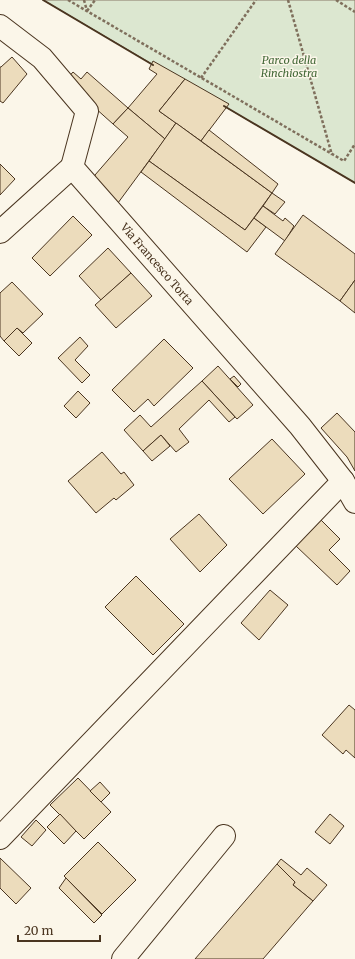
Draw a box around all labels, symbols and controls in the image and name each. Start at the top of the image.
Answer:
park label: Parco della Rinchiostra [261,53,317,80]
street label: Via Francesco Torta [117,219,196,308]
scale bar [18,917,100,943]
text: 20 m [24,923,53,938]

